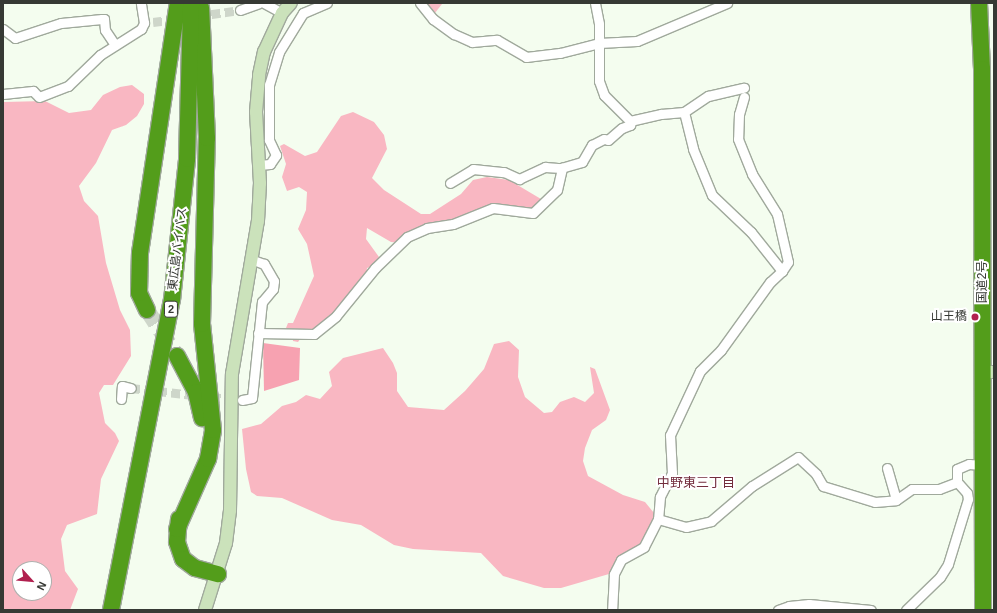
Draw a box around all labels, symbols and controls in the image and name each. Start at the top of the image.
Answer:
street label: 東広島バイパス [166,206,190,292]
street label: 国道2号 [976,261,990,303]
road number: 2 [163,300,179,318]
place label: 山王橋 [931,310,967,324]
marker: 山王橋 [970,312,980,322]
district label: 中野東三丁目 [657,475,735,491]
north arrow [12,561,52,601]
text: N [35,580,49,592]

